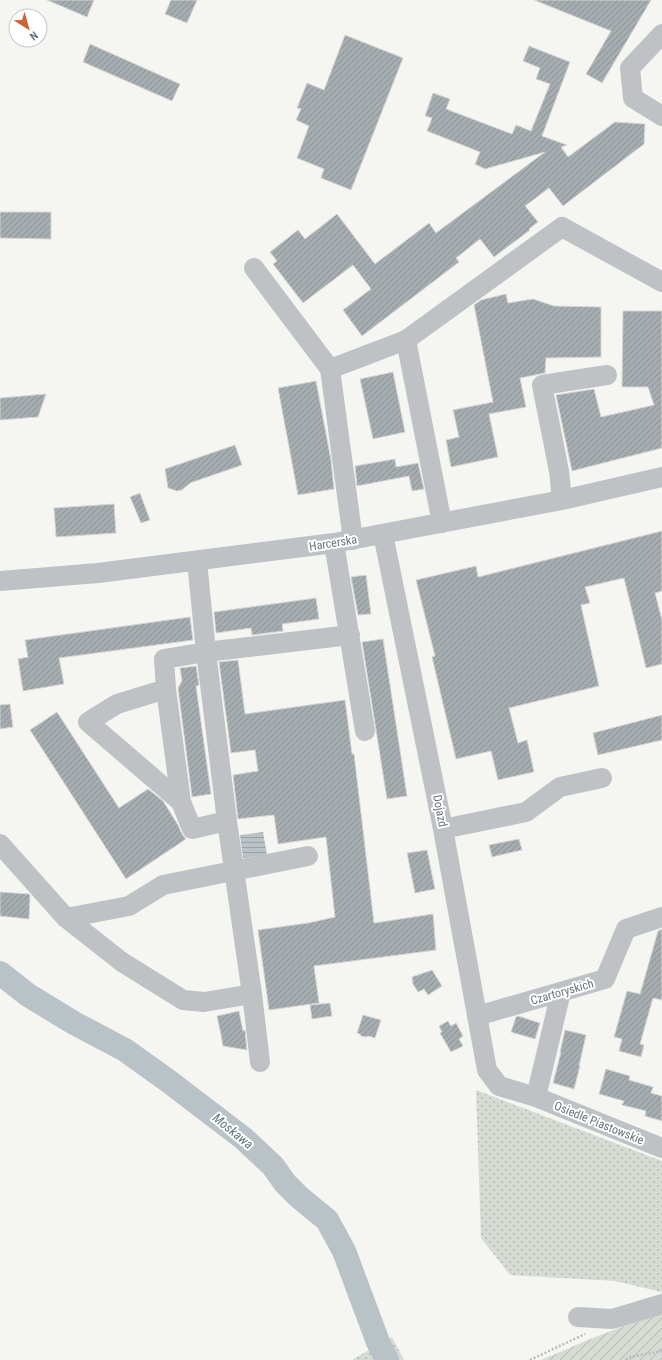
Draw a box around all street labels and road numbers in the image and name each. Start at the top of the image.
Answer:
street label: Harcerska [308,532,358,554]
street label: Dojazd [430,794,450,828]
street label: Czartoryskich [529,976,595,1008]
street label: Osiedle Piastowskie [552,1099,646,1147]

